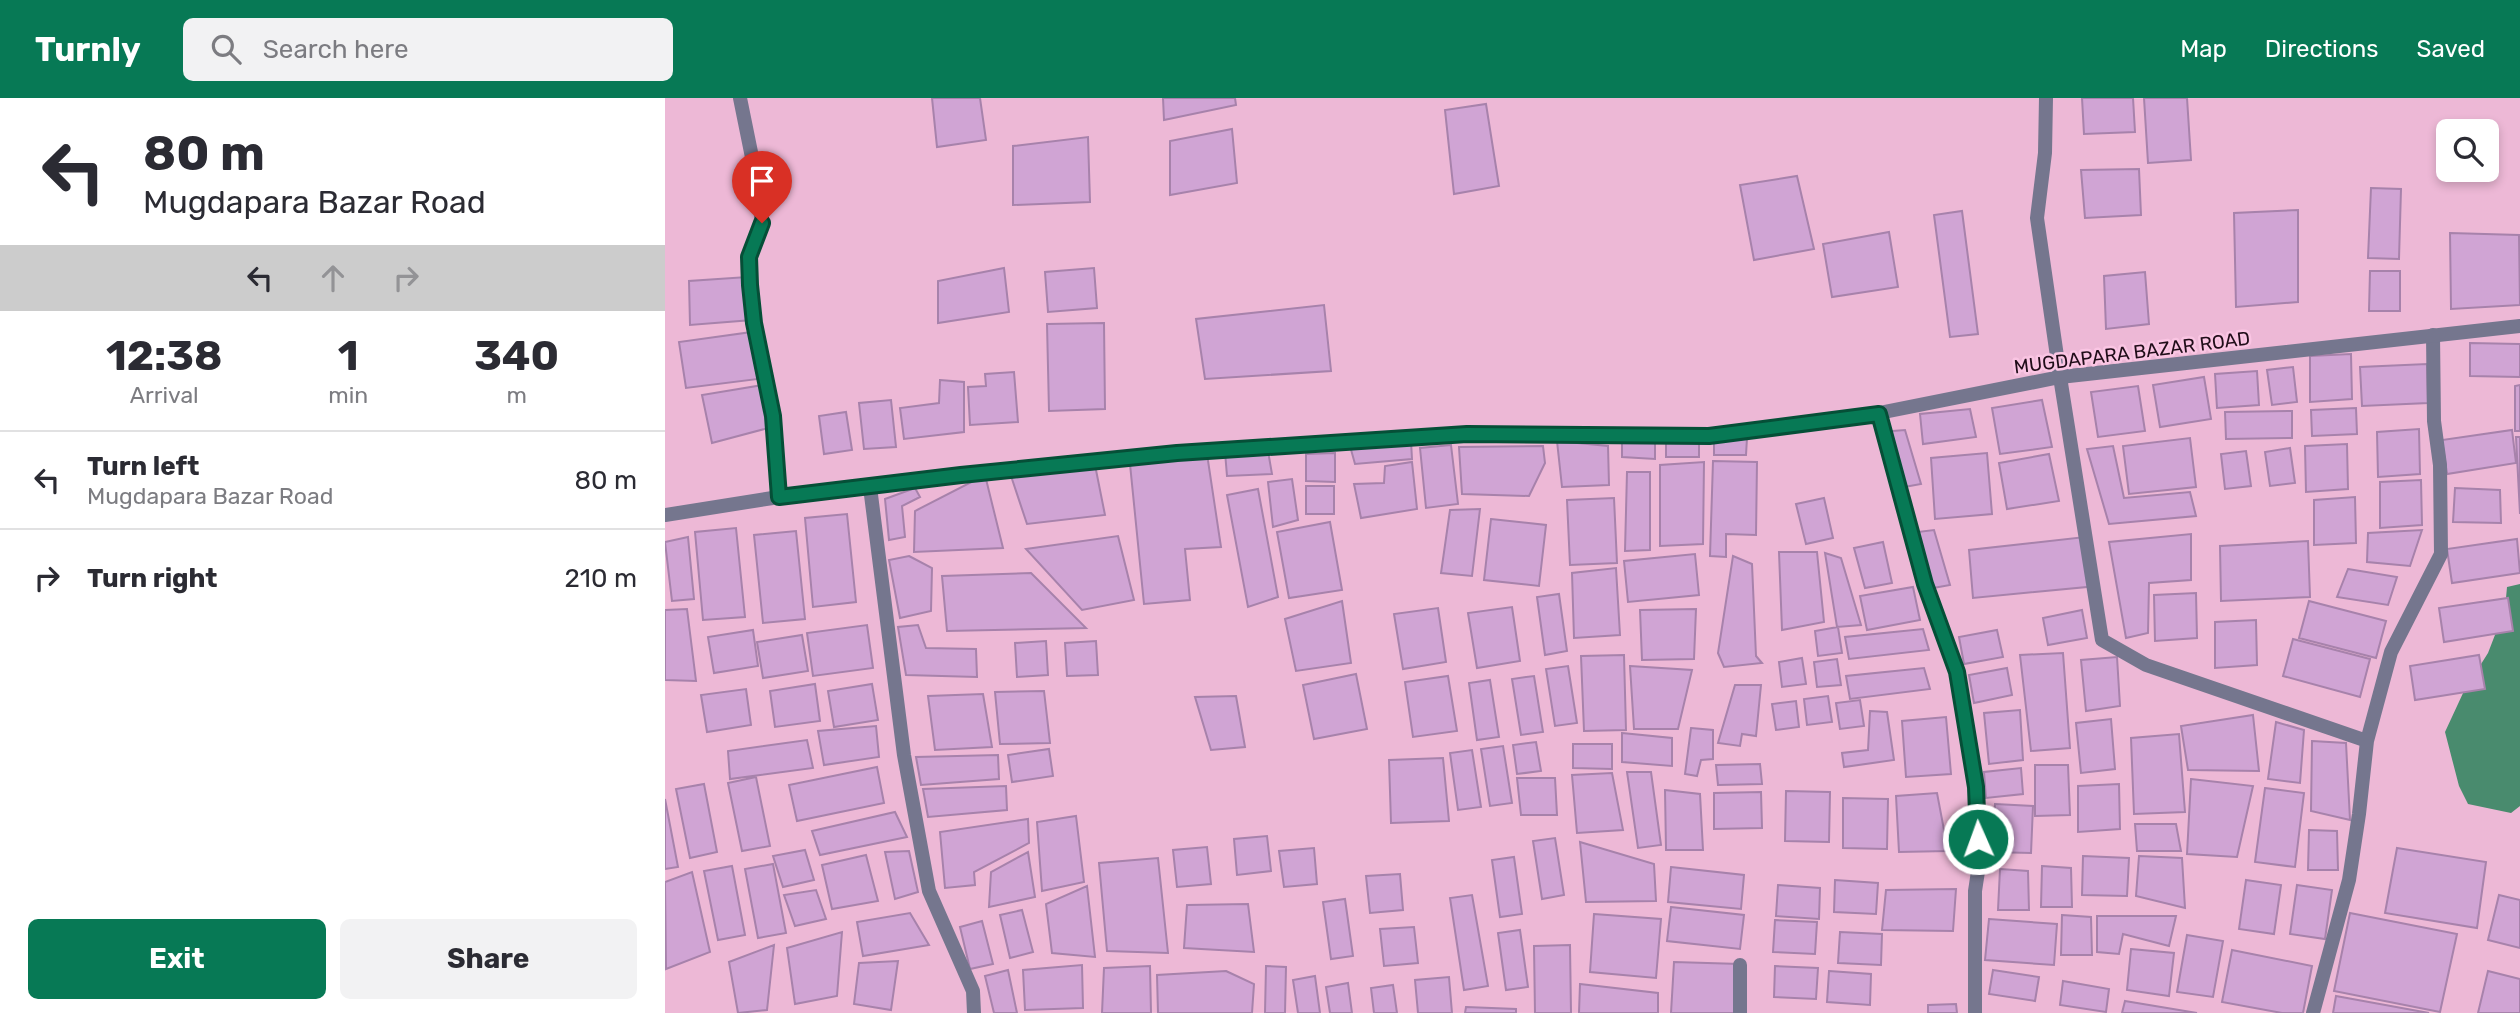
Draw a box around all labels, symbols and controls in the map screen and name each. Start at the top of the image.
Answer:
search box [183,18,673,81]
text: Turnly [35,30,141,69]
icon: search [207,30,245,68]
text: Search here [263,34,409,65]
text: Map [2180,35,2227,63]
text: Directions [2265,35,2378,63]
text: Saved [2416,35,2485,63]
map controls [2436,119,2499,182]
button: search [2436,119,2499,182]
text: 80 m [143,124,265,182]
icon: left [28,126,119,217]
pin [732,151,792,223]
icon: arrive [743,162,781,200]
text: Mugdapara Bazar Road [143,183,486,221]
icon: left [241,259,279,297]
icon: ahead [314,259,352,297]
icon: right [387,259,425,297]
street label: MUGDAPARA BAZAR ROAD [2013,327,2251,378]
text: 12:38 [106,331,222,381]
text: 1 [338,331,359,381]
text: 340 [474,331,559,381]
text: Arrival [130,381,199,409]
text: min [328,381,368,409]
text: m [506,381,527,409]
text: Turn left [87,451,199,482]
icon: left [28,461,66,499]
text: 80 m [574,465,637,496]
text: Mugdapara Bazar Road [87,482,333,510]
icon: right [28,559,66,597]
text: Turn right [87,563,217,594]
text: 210 m [565,563,637,594]
position arrow [1941,802,2015,876]
button: Exit [28,919,326,999]
button: Share [340,919,637,999]

